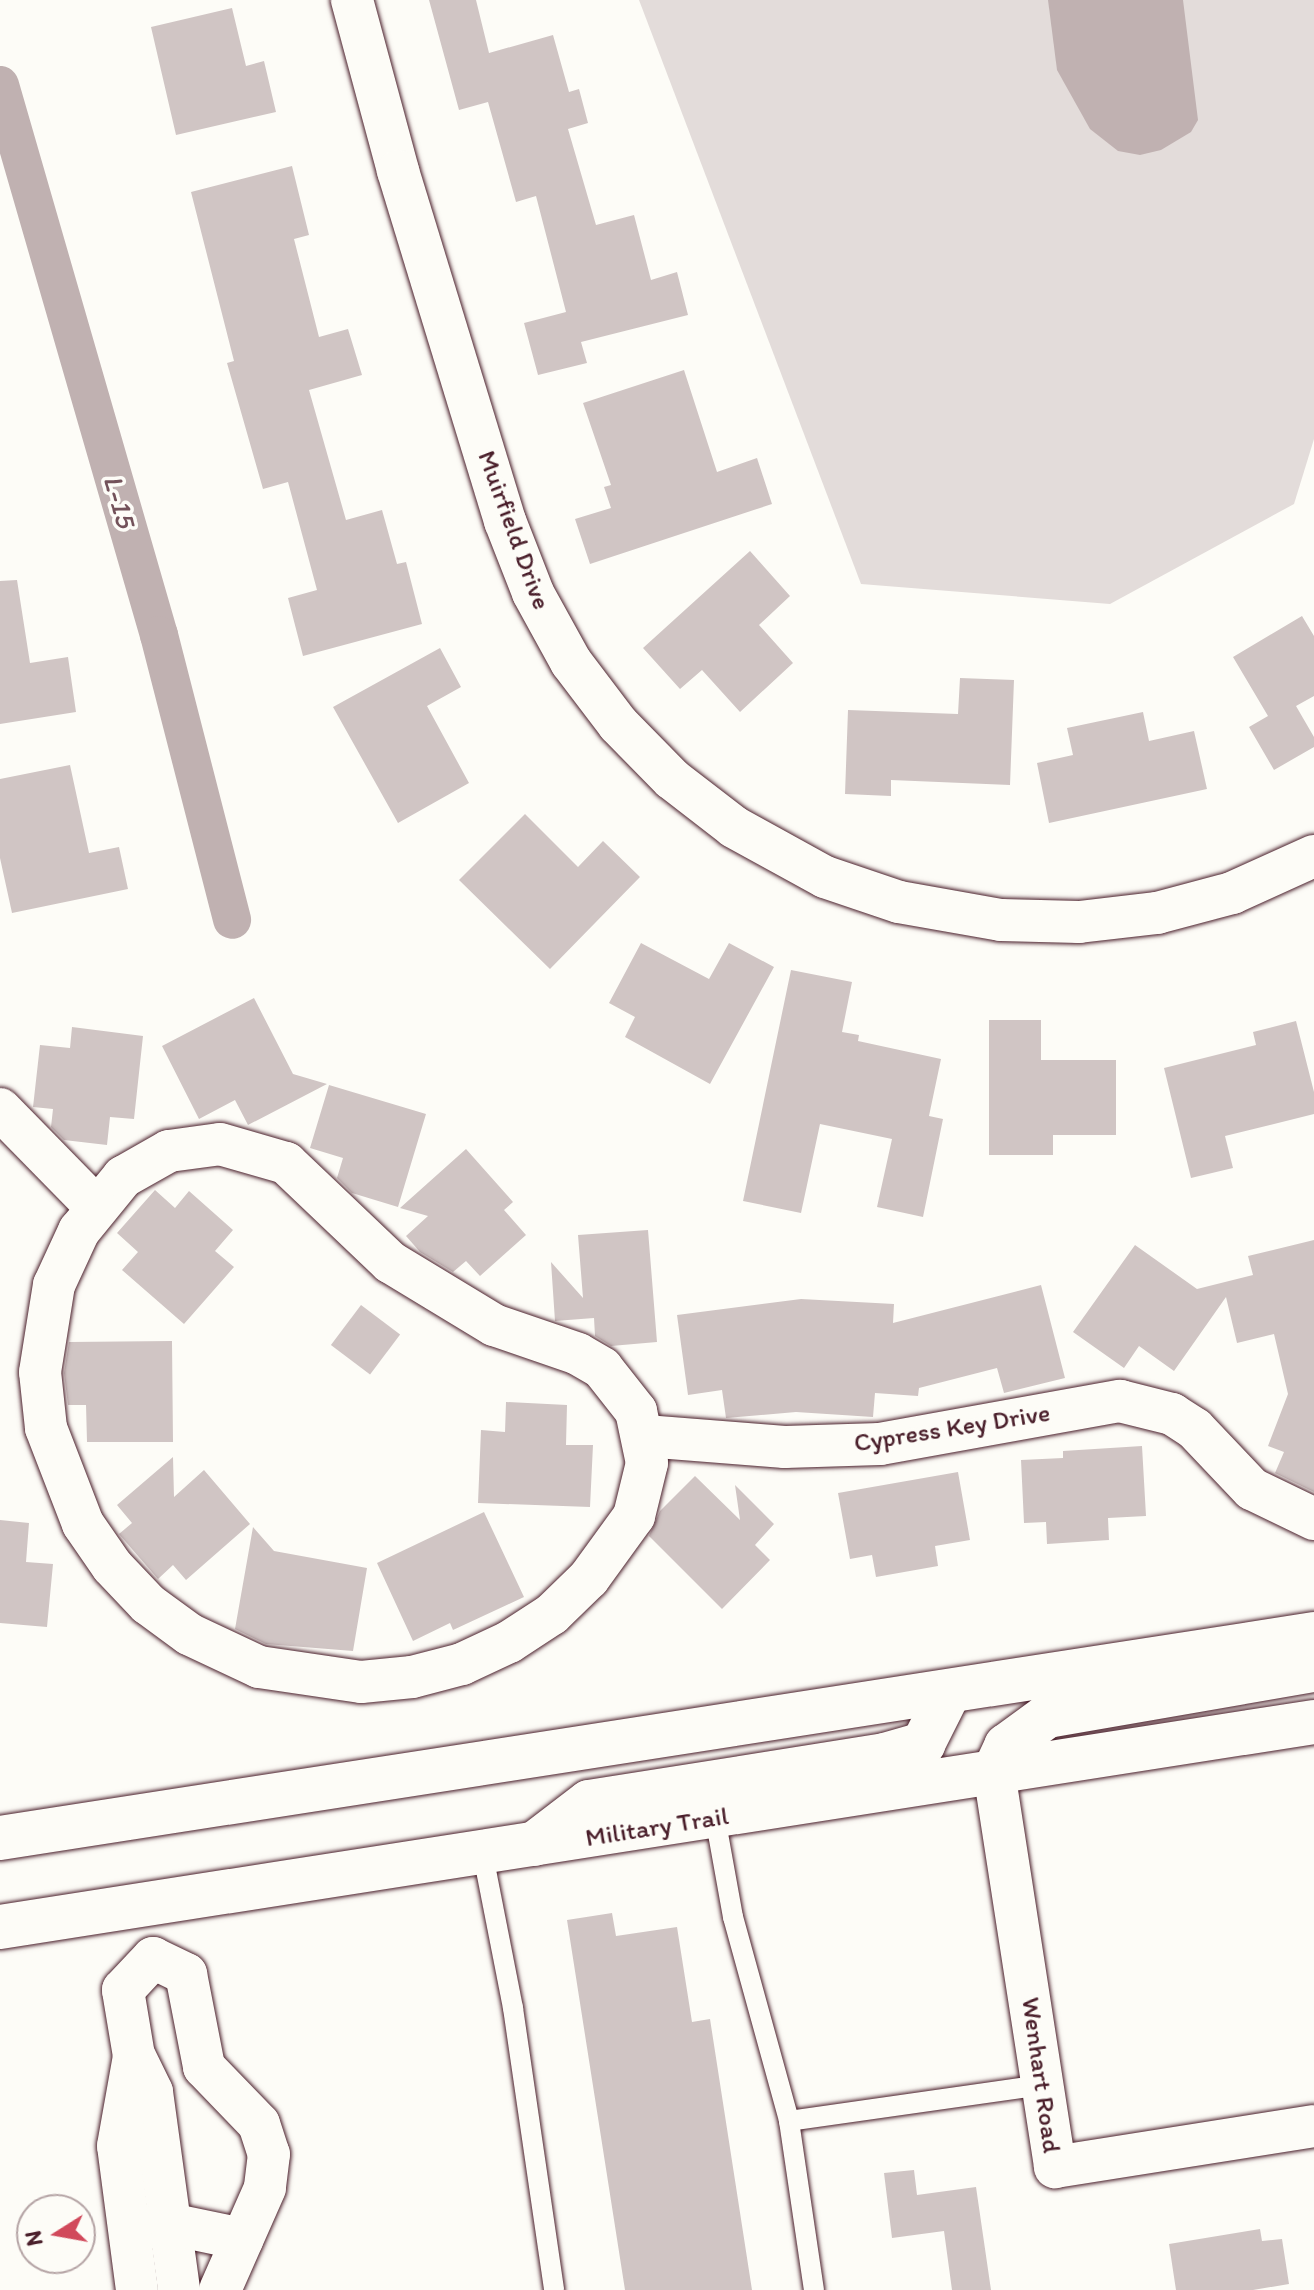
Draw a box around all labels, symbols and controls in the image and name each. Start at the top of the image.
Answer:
street label: Muirfield Drive [471,446,557,614]
water label: L-15 [97,471,143,531]
street label: Cypress Key Drive [851,1397,1053,1459]
street label: Military Trail [584,1800,730,1854]
street label: Wenhart Road [1015,1995,1067,2155]
north arrow [16,2194,96,2274]
text: N [19,2228,49,2248]

